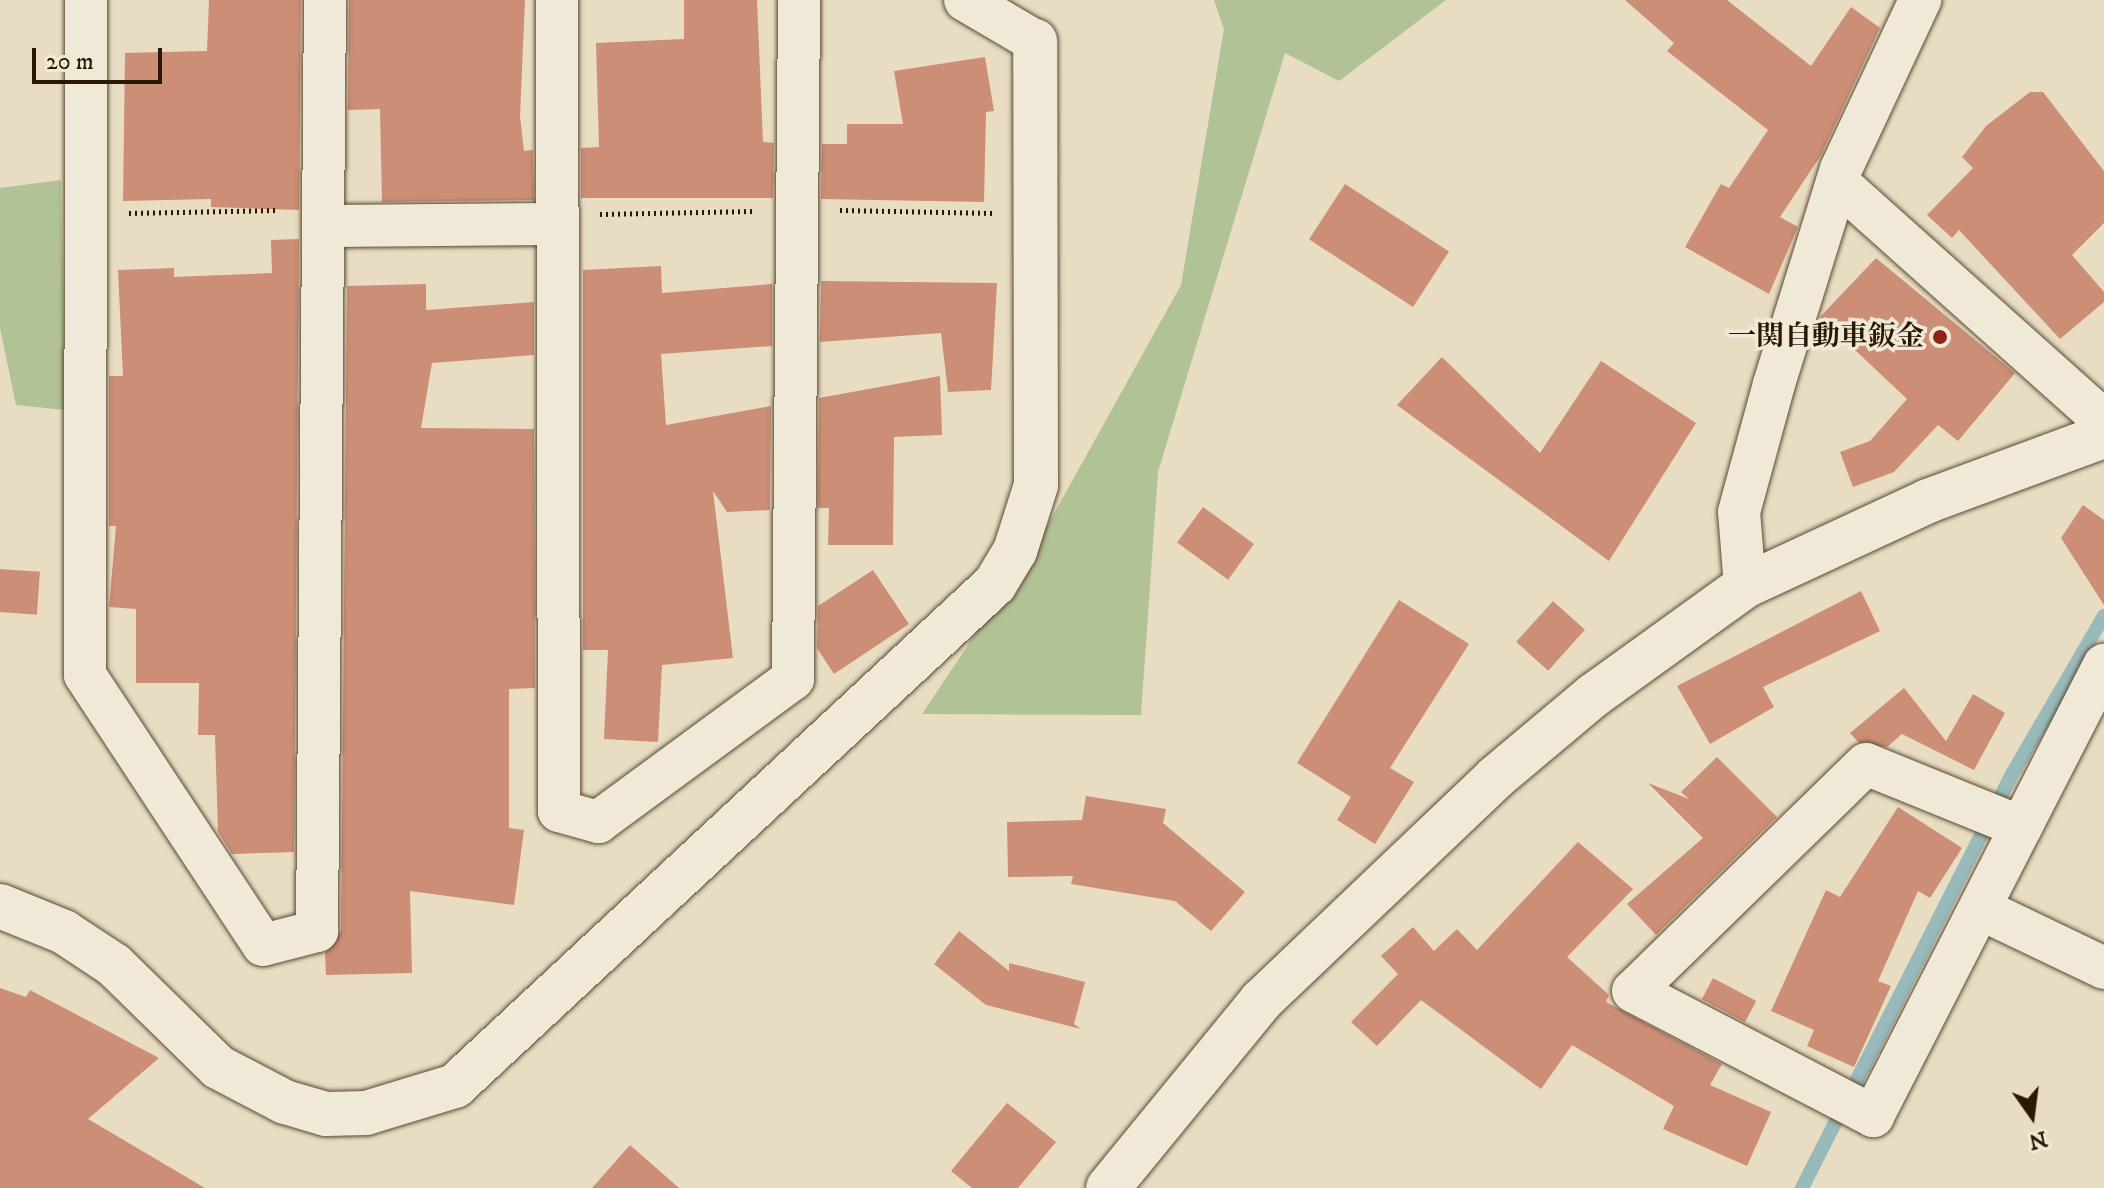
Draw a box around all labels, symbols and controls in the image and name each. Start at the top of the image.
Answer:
scale bar [36,32,166,82]
text: 20 m [46,47,94,77]
place label: 一関自動車鈑金 [1728,320,1924,354]
marker: 一関自動車鈑金 [1931,328,1949,346]
north arrow [1992,1076,2072,1156]
text: N [2026,1124,2050,1155]

